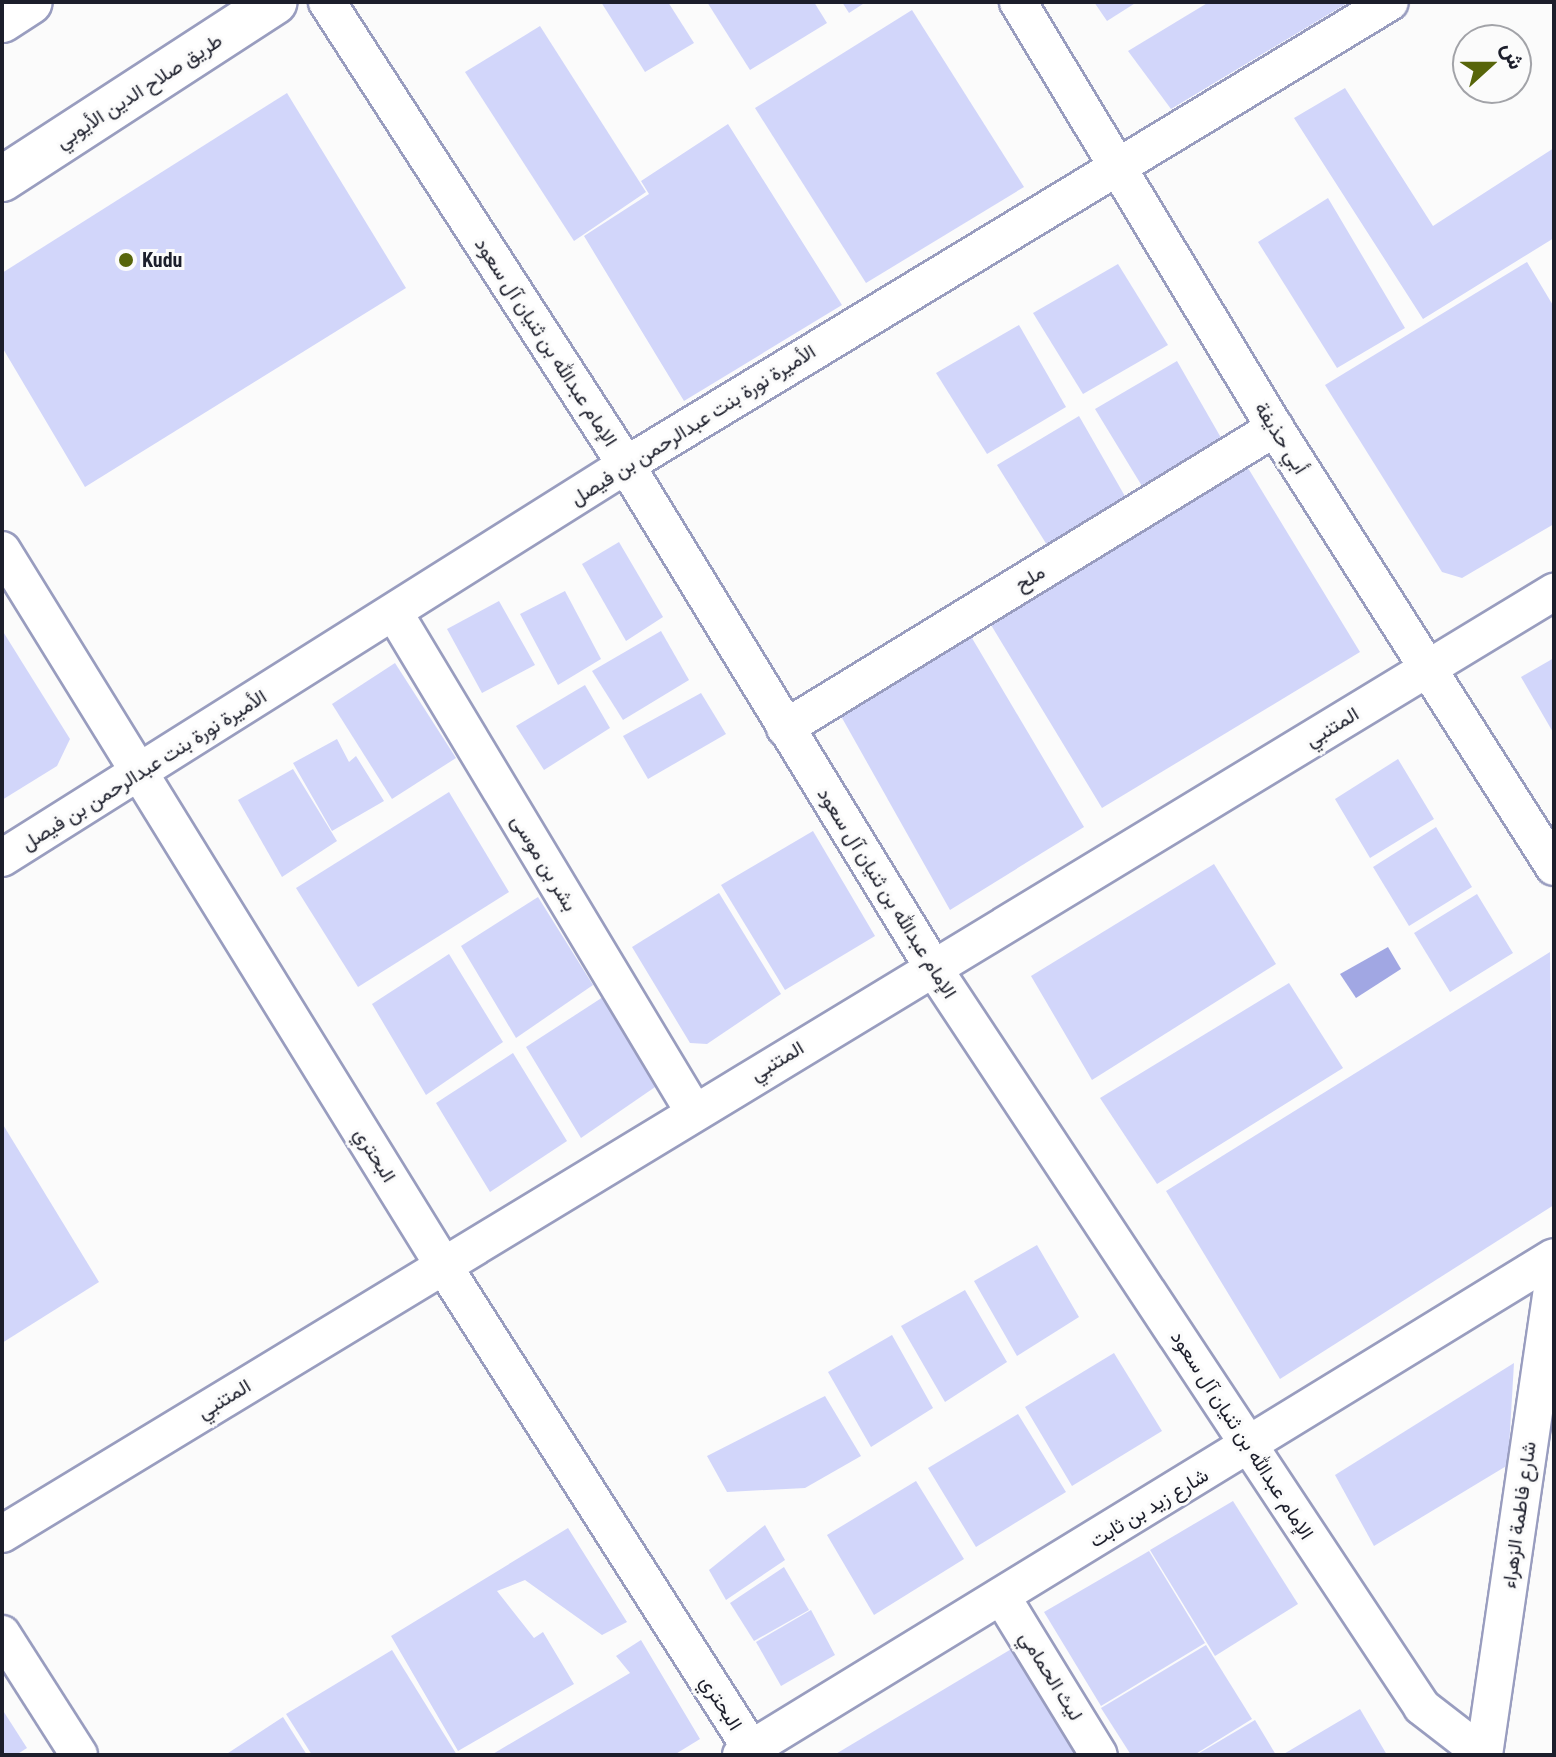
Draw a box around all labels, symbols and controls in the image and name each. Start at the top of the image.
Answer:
north arrow [1452,24,1532,104]
street label: طريق صلاح الدين الأيوبي [51,28,227,154]
text: ش [1497,39,1529,73]
street label: الإمام عبدالله بن ثنيان آل سعود [469,233,623,451]
place label: Kudu [142,248,182,272]
marker: Kudu [117,251,135,269]
street label: الأميرة نورة بنت عبدالرحمن بن فيصل [566,339,820,511]
street label: أبي حذيفة [1249,397,1313,479]
street label: ملح [1011,560,1049,596]
street label: الأميرة نورة بنت عبدالرحمن بن فيصل [17,684,271,856]
street label: المتنبي [1301,702,1363,752]
street label: الإمام عبدالله بن ثنيان آل سعود [812,783,962,1003]
street label: بشر بن موسى [506,810,582,916]
street label: المتنبي [746,1036,808,1086]
street label: البحتري [349,1123,401,1187]
street label: الإمام عبدالله بن ثنيان آل سعود [1165,1326,1319,1544]
street label: المتنبي [193,1374,255,1424]
street label: شارع فاطمة الزهراء [1497,1440,1541,1590]
street label: شارع زيد بن ثابت [1085,1463,1213,1553]
street label: ليث الحمامي [1014,1627,1088,1725]
street label: البحتري [695,1671,747,1735]

